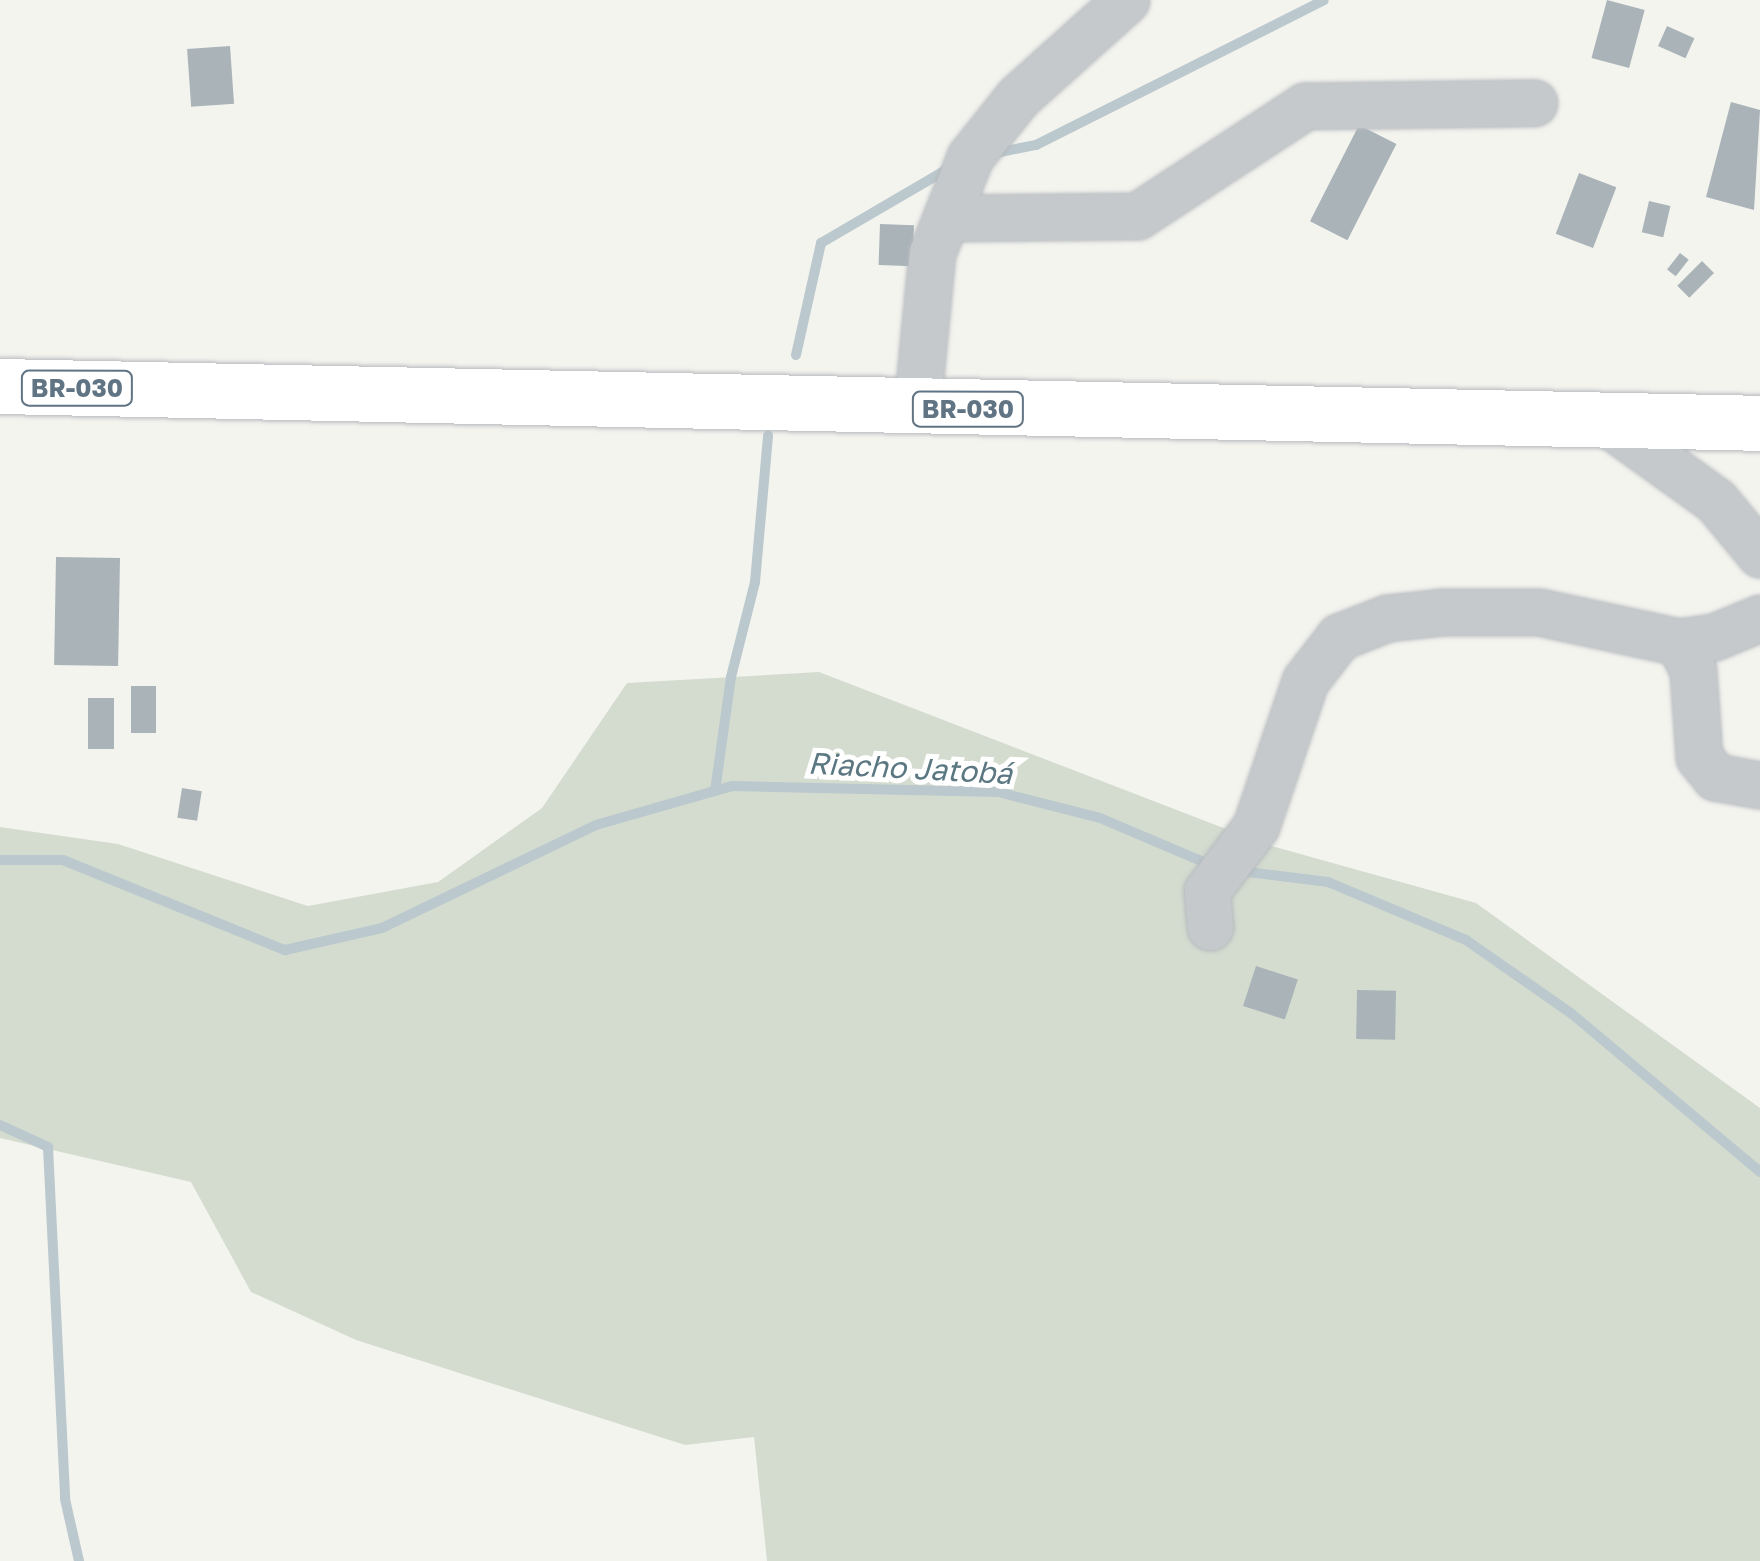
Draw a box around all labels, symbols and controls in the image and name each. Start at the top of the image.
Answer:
road number: BR-030 [20,368,134,408]
road number: BR-030 [910,389,1026,429]
water label: Riacho Jatobá [807,745,1013,791]

